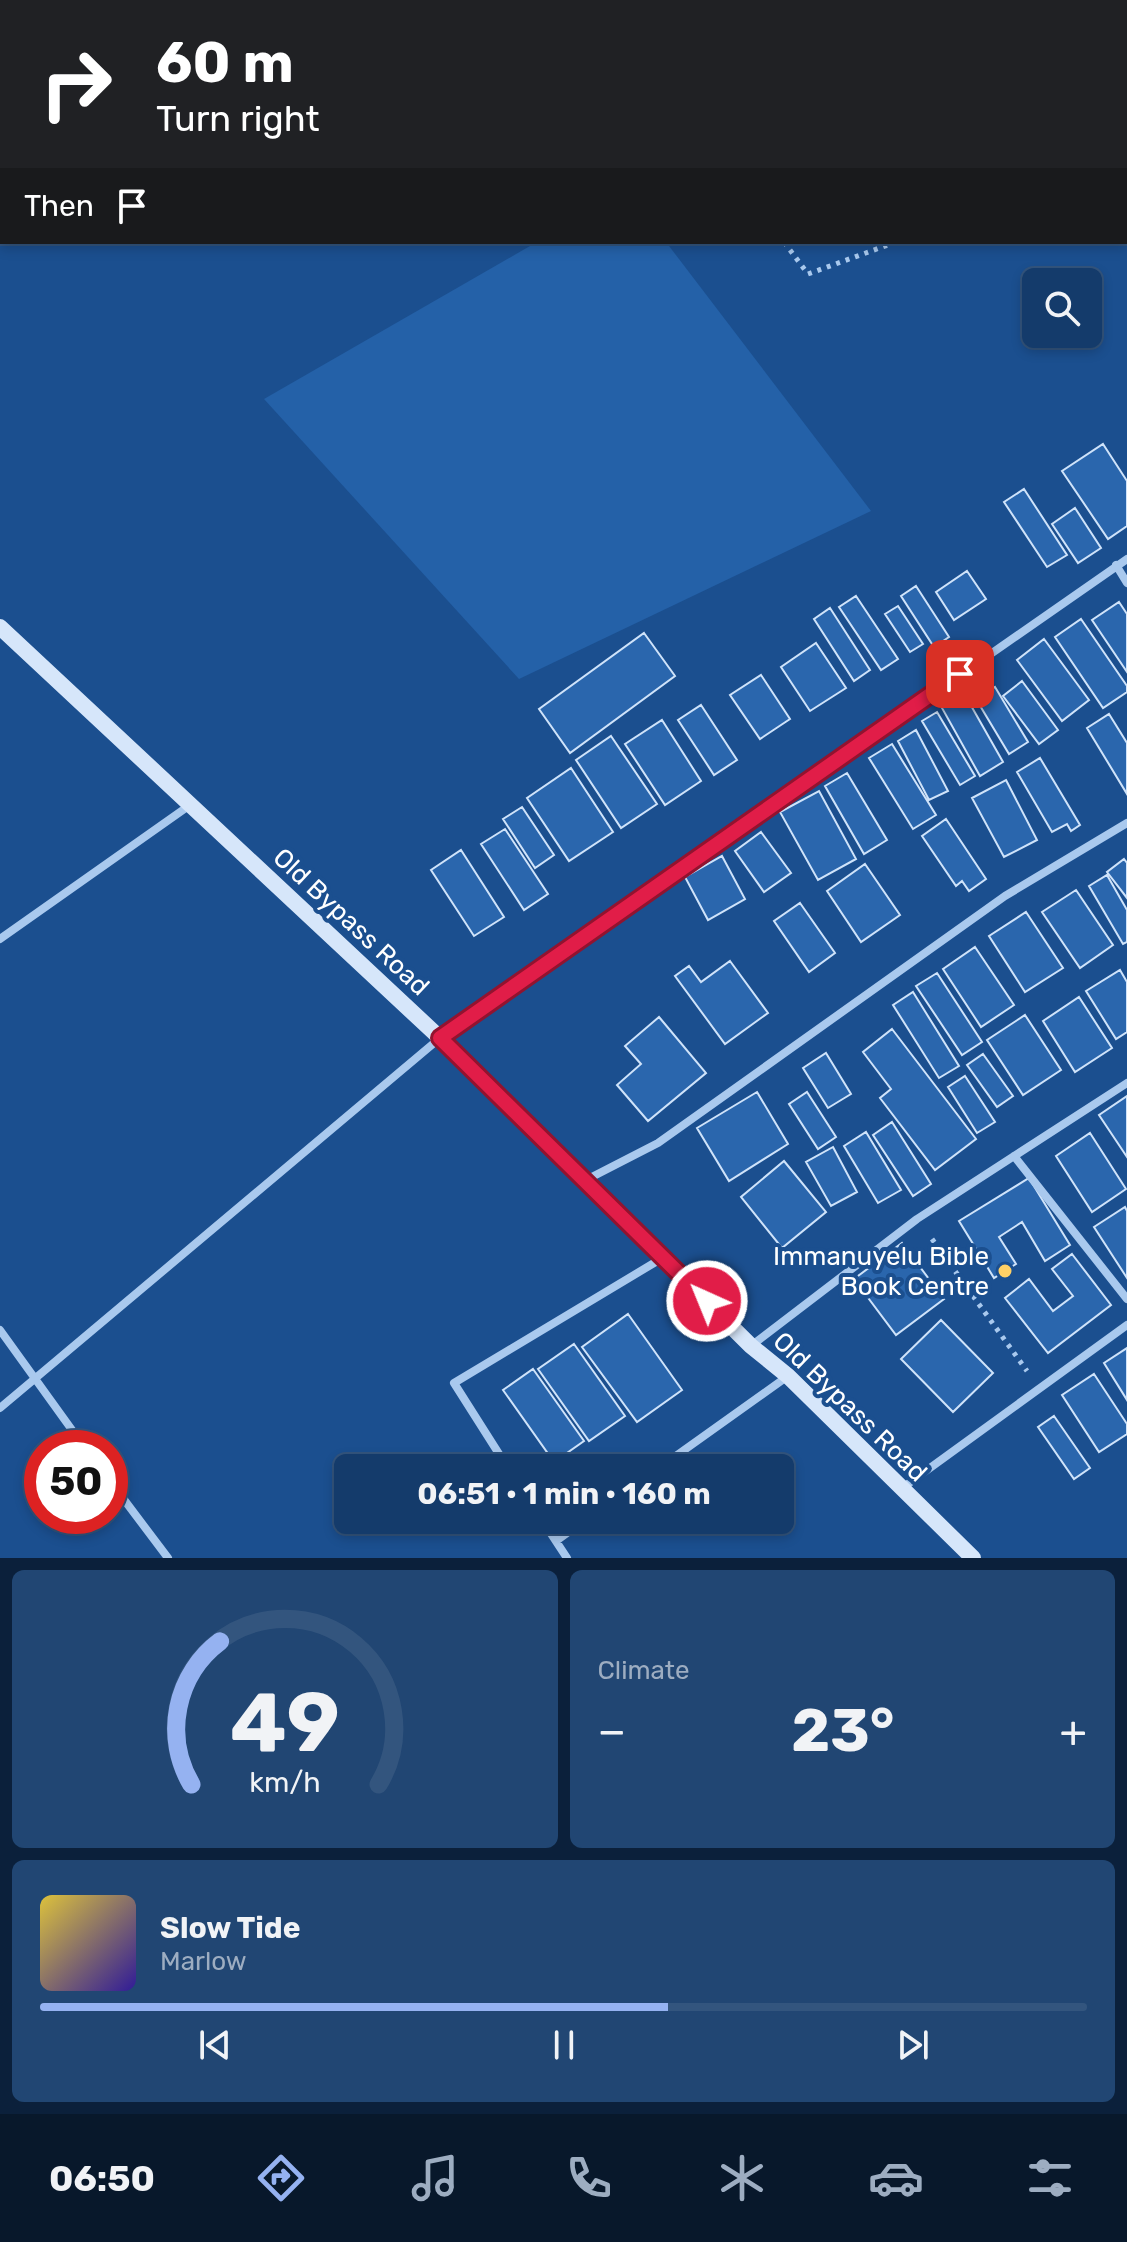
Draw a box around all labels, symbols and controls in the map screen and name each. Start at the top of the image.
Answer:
text: 60 m [156,30,294,96]
icon: right [24,32,128,136]
text: Turn right [156,97,320,140]
icon: arrive [110,184,154,228]
text: Then [24,188,94,224]
map controls [1022,268,1102,348]
button: search [1022,268,1102,348]
pin [926,640,994,708]
icon: arrive [938,652,982,696]
street label: Old Bypass Road [267,842,435,1002]
place label: Immanuyelu Bible Book Centre [773,1241,989,1302]
position arrow [665,1259,749,1343]
marker: Immanuyelu Bible Book Centre [996,1262,1014,1280]
street label: Old Bypass Road [767,1326,933,1488]
speed limit sign: 50 [24,1430,128,1534]
text: 06:51 · 1 min · 160 m [417,1476,711,1512]
text: Climate [598,1655,690,1686]
text: 49 [230,1673,340,1772]
text: 23° [791,1695,894,1766]
text: − [598,1705,626,1757]
text: + [1060,1705,1087,1757]
text: km/h [249,1765,320,1799]
text: Slow Tide [160,1910,300,1946]
text: Marlow [160,1946,247,1977]
icon: previous [193,2023,237,2067]
icon: pause [542,2023,586,2067]
icon: next [891,2023,935,2067]
icon: directions [253,2150,309,2206]
icon: music [407,2150,463,2206]
icon: phone [561,2150,617,2206]
icon: climate [714,2150,770,2206]
icon: car [868,2150,924,2206]
icon: filters [1022,2150,1078,2206]
text: 06:50 [49,2157,155,2200]

